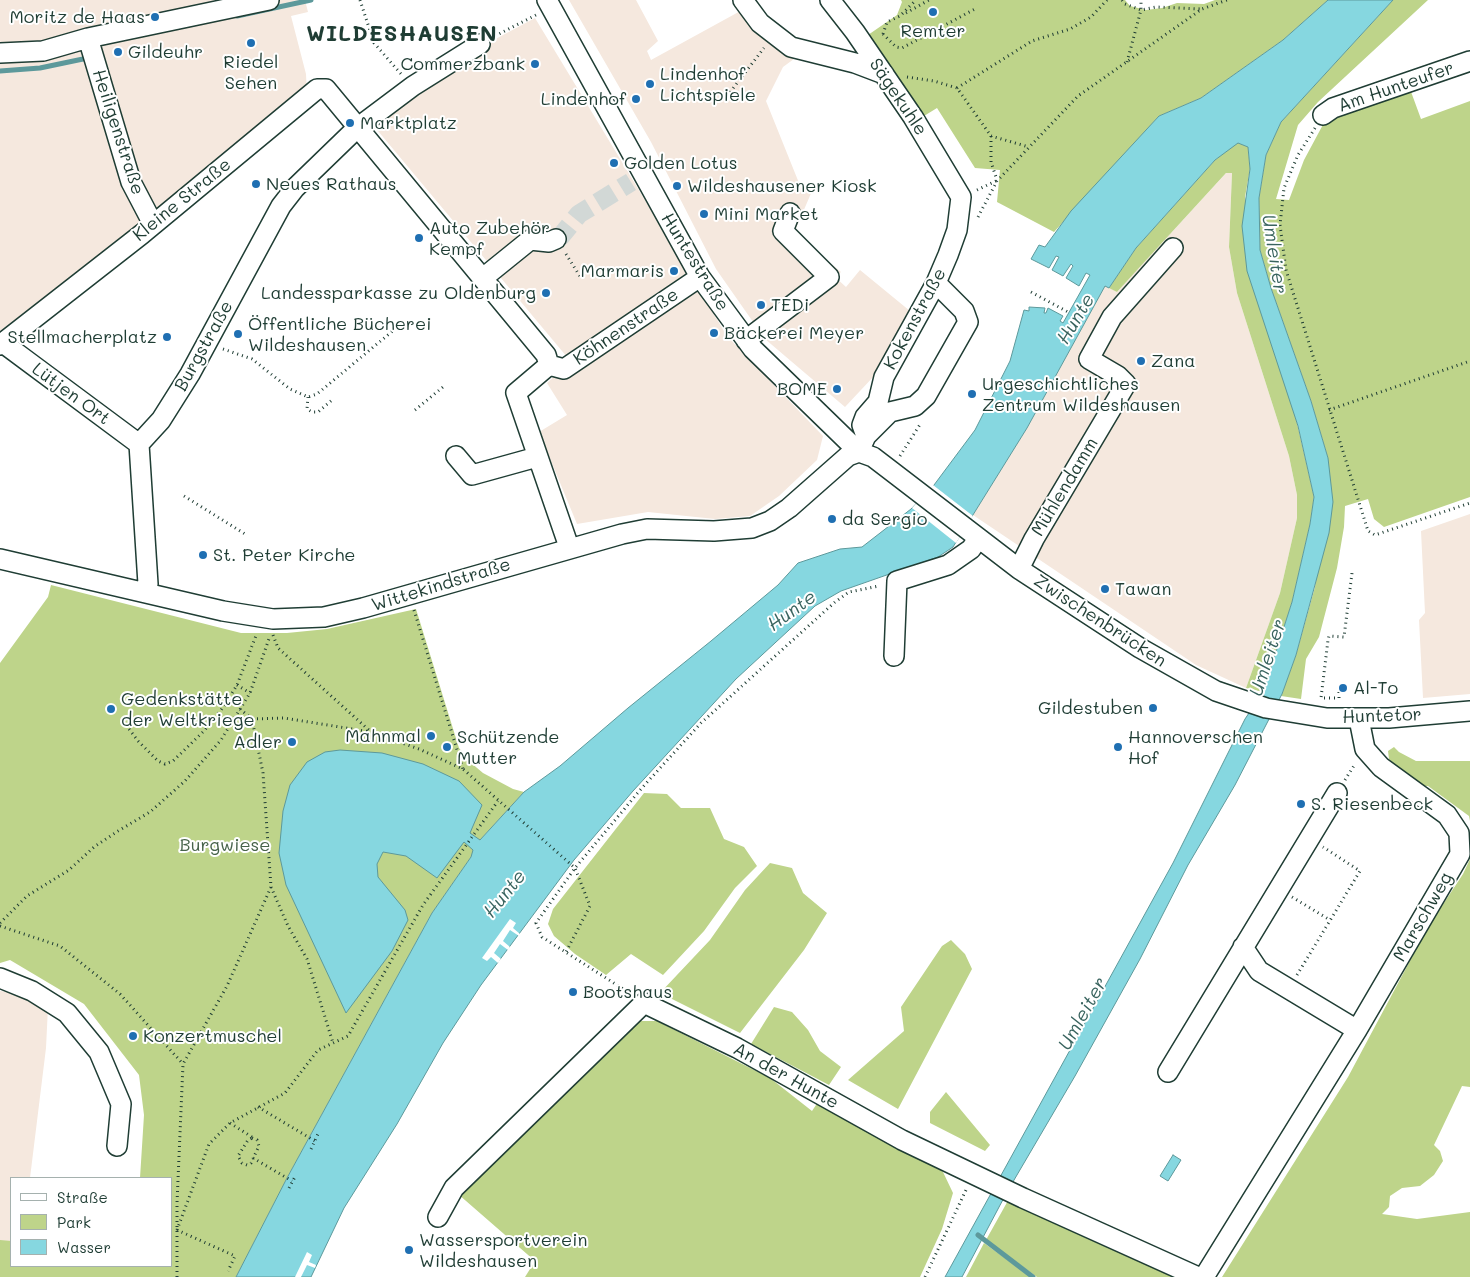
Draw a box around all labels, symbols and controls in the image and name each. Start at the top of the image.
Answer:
place label: Moritz de Haas [9,6,145,28]
marker: Remter [927,6,939,18]
marker: Moritz de Haas [149,11,161,23]
place label: Remter [900,20,966,42]
district label: WILDESHAUSEN [305,21,499,47]
marker: Riedel Sehen [245,37,257,49]
place label: Gildeuhr [128,41,203,63]
marker: Gildeuhr [112,46,124,58]
place label: Riedel Sehen [223,51,279,94]
place label: Commerzbank [400,53,525,75]
street label: Sägekuhle [864,54,932,140]
street label: Am Hunteufer [1335,57,1457,117]
marker: Commerzbank [529,58,541,70]
place label: Lindenhof Lichtspiele [660,63,756,106]
street label: Heiligenstraße [88,67,148,197]
marker: Lindenhof Lichtspiele [644,78,656,90]
place label: Lindenhof [541,88,626,110]
marker: Lindenhof [630,93,642,105]
place label: Marktplatz [360,112,457,134]
marker: Marktplatz [344,117,356,129]
place label: Golden Lotus [624,152,737,174]
street label: Kleine Straße [129,154,235,246]
marker: Golden Lotus [608,157,620,169]
place label: Neues Rathaus [266,173,397,195]
place label: Wildeshausener Kiosk [687,175,877,197]
marker: Neues Rathaus [250,178,262,190]
marker: Wildeshausener Kiosk [671,180,683,192]
place label: Mini Market [714,203,818,225]
marker: Mini Market [698,208,710,220]
street label: Huntestraße [656,209,734,315]
water label: Umleiter [1256,213,1292,295]
place label: Auto Zubehör Kempf [429,217,550,260]
marker: Auto Zubehör Kempf [413,232,425,244]
place label: Marmaris [581,260,664,282]
marker: Marmaris [668,265,680,277]
street label: Kokenstraße [879,265,951,373]
place label: Landessparkasse zu Oldenburg [261,282,536,304]
street label: Köhnenstraße [569,284,683,370]
marker: Landessparkasse zu Oldenburg [540,287,552,299]
water label: Hunte [1052,290,1100,348]
place label: TEDi [771,294,809,316]
street label: Burgstraße [170,297,238,395]
marker: TEDi [755,299,767,311]
place label: Öffentliche Bücherei Wildeshausen [248,313,432,356]
place label: Bäckerei Meyer [724,322,864,344]
place label: Stellmacherplatz [8,326,157,348]
marker: Bäckerei Meyer [708,327,720,339]
marker: Öffentliche Bücherei Wildeshausen [232,328,244,340]
marker: Stellmacherplatz [161,331,173,343]
place label: Zana [1151,350,1196,372]
marker: Zana [1135,355,1147,367]
street label: Lütjen Ort [28,358,114,430]
place label: Urgeschichtliches Zentrum Wildeshausen [982,373,1180,416]
place label: BOME [777,378,827,400]
marker: BOME [831,383,843,395]
marker: Urgeschichtliches Zentrum Wildeshausen [966,388,978,400]
street label: Mühlendamm [1027,434,1103,540]
place label: da Sergio [842,508,927,530]
marker: da Sergio [826,513,838,525]
place label: St. Peter Kirche [213,544,355,566]
marker: St. Peter Kirche [197,549,209,561]
street label: Wittekindstraße [369,554,513,616]
street label: Zwischenbrücken [1030,570,1170,672]
place label: Tawan [1115,578,1171,600]
marker: Tawan [1099,583,1111,595]
water label: Hunte [763,586,821,636]
water label: Umleiter [1245,617,1291,699]
place label: Al-To [1353,677,1398,699]
marker: Al-To [1337,682,1349,694]
place label: Gedenkstätte der Weltkriege [121,688,255,731]
place label: Gildestuben [1038,697,1143,719]
marker: Gildestuben [1147,702,1159,714]
marker: Gedenkstätte der Weltkriege [105,703,117,715]
street label: Huntetor [1342,704,1422,728]
place label: Mahnmal [345,725,421,747]
place label: Schützende Mutter [457,726,559,769]
place label: Hannoverschen Hof [1128,726,1263,769]
marker: Mahnmal [425,730,437,742]
place label: Adler [233,731,282,753]
marker: Adler [286,736,298,748]
marker: Schützende Mutter [441,741,453,753]
marker: Hannoverschen Hof [1112,741,1124,753]
place label: S. Riesenbeck [1311,793,1433,815]
marker: S. Riesenbeck [1295,798,1307,810]
park label: Burgwiese [179,834,271,856]
water label: Hunte [479,866,531,922]
street label: Marschweg [1389,868,1457,966]
water label: Umleiter [1054,974,1112,1054]
place label: Bootshaus [583,981,672,1003]
marker: Bootshaus [567,986,579,998]
place label: Konzertmuschel [143,1025,282,1047]
marker: Konzertmuschel [127,1030,139,1042]
street label: An der Hunte [729,1038,843,1114]
legend [10,1177,172,1267]
text: Straße [57,1187,108,1207]
text: Park [57,1212,91,1232]
place label: Wassersportverein Wildeshausen [419,1229,587,1272]
text: Wasser [57,1237,111,1257]
marker: Wassersportverein Wildeshausen [403,1244,415,1256]

